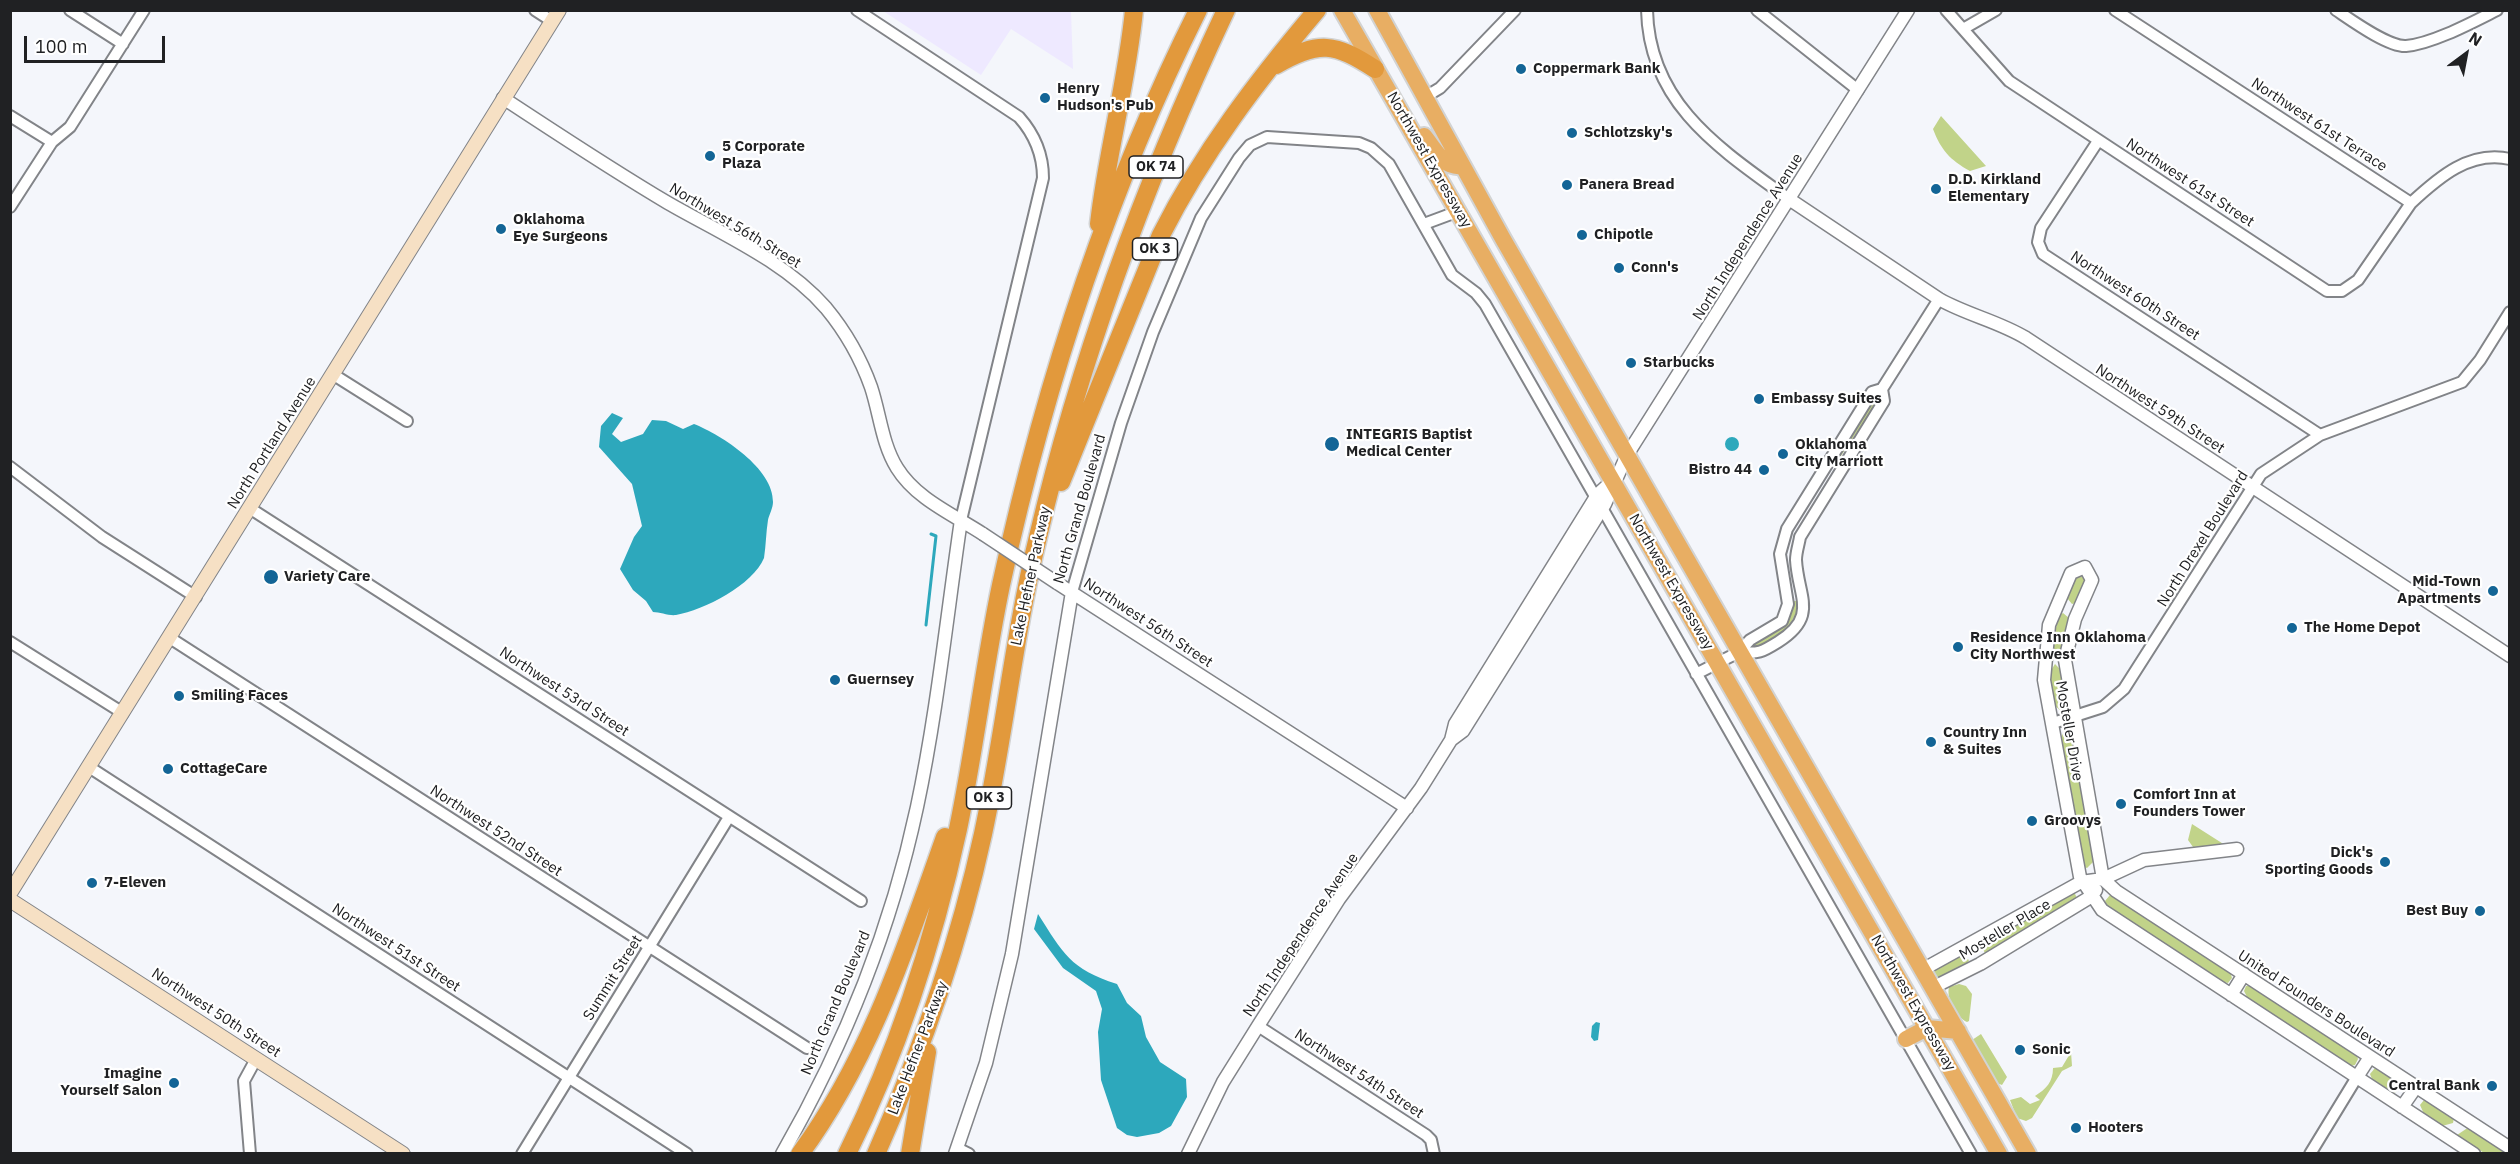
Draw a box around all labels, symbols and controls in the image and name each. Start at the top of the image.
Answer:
scale bar [27,24,168,62]
north arrow [2436,24,2496,84]
text: N [2465,27,2486,50]
text: 100 m [35,35,87,58]
place label: Coppermark Bank [1533,60,1660,78]
marker: Coppermark Bank [1514,62,1528,76]
street label: Northwest 61st Terrace [2248,74,2390,176]
place label: Henry Hudson's Pub [1057,80,1154,115]
street label: Northwest Expressway [1383,89,1475,231]
marker: Henry Hudson's Pub [1038,91,1052,105]
place label: Schlotzsky's [1584,124,1673,142]
marker: Schlotzsky's [1565,126,1579,140]
street label: Northwest 61st Street [2123,135,2257,231]
place label: 5 Corporate Plaza [722,138,805,173]
marker: 5 Corporate Plaza [703,149,717,163]
street label: North Independence Avenue [1689,150,1807,324]
road number: OK 74 [1129,156,1183,178]
place label: D.D. Kirkland Elementary [1948,171,2041,206]
place label: Panera Bread [1579,176,1675,194]
marker: Panera Bread [1560,178,1574,192]
street label: Northwest 56th Street [666,180,804,272]
marker: D.D. Kirkland Elementary [1929,182,1943,196]
place label: Oklahoma Eye Surgeons [513,211,608,246]
marker: Oklahoma Eye Surgeons [494,222,508,236]
place label: Chipotle [1594,226,1653,244]
marker: Chipotle [1575,228,1589,242]
road number: OK 3 [1132,238,1178,260]
street label: Northwest 60th Street [2067,247,2203,345]
place label: Conn's [1631,259,1678,277]
marker: Conn's [1612,261,1626,275]
place label: Starbucks [1643,354,1715,372]
marker: Starbucks [1624,356,1638,370]
street label: Northwest 59th Street [2092,360,2228,458]
street label: North Portland Avenue [224,373,320,513]
place label: Embassy Suites [1771,390,1882,408]
marker: Embassy Suites [1752,392,1766,406]
place label: INTEGRIS Baptist Medical Center [1346,426,1472,461]
street label: North Grand Boulevard [1050,432,1110,586]
marker: INTEGRIS Baptist Medical Center [1323,435,1341,453]
place label: Oklahoma City Marriott [1795,436,1883,471]
marker: Oklahoma City Marriott [1776,447,1790,461]
place label: Bistro 44 [1689,461,1752,479]
marker: Bistro 44 [1757,463,1771,477]
street label: North Drexel Boulevard [2154,468,2252,610]
street label: Lake Hefner Parkway [1007,505,1055,647]
street label: Northwest Expressway [1625,511,1717,653]
marker: Variety Care [262,568,280,586]
place label: Variety Care [284,568,370,586]
place label: Mid-Town Apartments [2397,573,2481,608]
street label: Northwest 56th Street [1080,574,1216,672]
marker: Mid-Town Apartments [2486,584,2500,598]
place label: The Home Depot [2304,619,2420,637]
marker: The Home Depot [2285,621,2299,635]
place label: Residence Inn Oklahoma City Northwest [1970,629,2146,664]
marker: Residence Inn Oklahoma City Northwest [1951,640,1965,654]
street label: Northwest 53rd Street [496,643,632,741]
place label: Guernsey [847,671,914,689]
marker: Guernsey [828,673,842,687]
street label: Mosteller Drive [2051,680,2087,782]
place label: Smiling Faces [191,687,288,705]
marker: Smiling Faces [172,689,186,703]
place label: Country Inn & Suites [1943,724,2027,759]
marker: Country Inn & Suites [1924,735,1938,749]
place label: CottageCare [180,760,267,778]
marker: CottageCare [161,762,175,776]
street label: Northwest 52nd Street [427,782,565,880]
place label: Comfort Inn at Founders Tower [2133,786,2245,821]
road number: OK 3 [966,787,1012,809]
marker: Comfort Inn at Founders Tower [2114,797,2128,811]
place label: Groovys [2044,812,2101,830]
marker: Groovys [2025,814,2039,828]
place label: Dick's Sporting Goods [2265,844,2373,879]
street label: North Independence Avenue [1239,850,1363,1020]
marker: Dick's Sporting Goods [2378,855,2392,869]
place label: 7-Eleven [104,874,166,892]
marker: 7-Eleven [85,876,99,890]
street label: Mosteller Place [1956,896,2054,964]
street label: Northwest 51st Street [329,900,463,996]
place label: Best Buy [2406,902,2468,920]
marker: Best Buy [2473,904,2487,918]
street label: North Grand Boulevard [797,928,875,1078]
street label: Summit Street [580,932,646,1024]
street label: Northwest Expressway [1867,932,1959,1074]
street label: United Founders Boulevard [2234,947,2398,1061]
street label: Northwest 50th Street [148,964,284,1062]
street label: Lake Hefner Parkway [884,979,952,1117]
street label: Northwest 54th Street [1291,1025,1427,1123]
place label: Sonic [2032,1041,2071,1059]
marker: Sonic [2013,1043,2027,1057]
place label: Imagine Yourself Salon [60,1065,162,1100]
marker: Imagine Yourself Salon [167,1076,181,1090]
place label: Central Bank [2389,1077,2480,1095]
marker: Central Bank [2485,1079,2499,1093]
place label: Hooters [2088,1119,2143,1137]
marker: Hooters [2069,1121,2083,1135]

